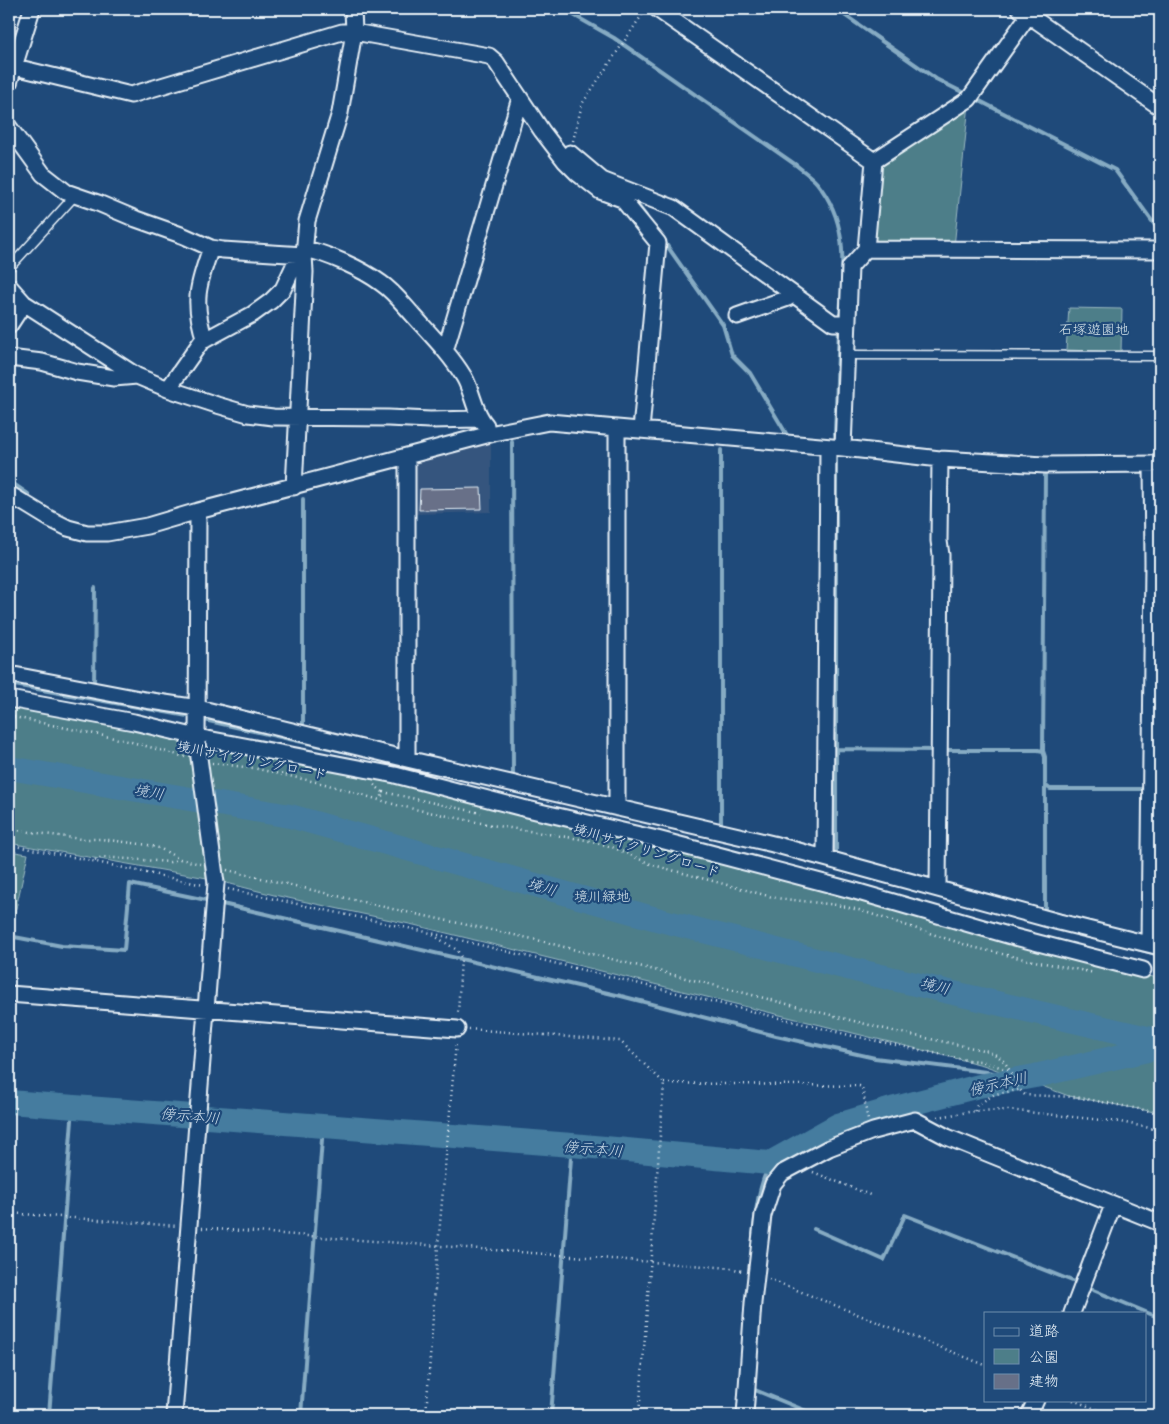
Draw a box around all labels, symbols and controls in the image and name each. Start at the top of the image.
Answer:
park label: 石塚遊園地 [1059,319,1129,341]
street label: 境川サイクリングロード [175,736,329,786]
water label: 境川 [132,779,166,807]
street label: 境川サイクリングロード [571,818,723,884]
water label: 境川 [524,872,559,904]
park label: 境川緑地 [574,886,630,908]
water label: 境川 [917,972,952,1002]
water label: 傍示本川 [966,1067,1030,1103]
water label: 傍示本川 [159,1102,221,1132]
water label: 傍示本川 [562,1135,624,1165]
legend [984,1312,1146,1402]
text: 道路 [1029,1320,1059,1344]
text: 公園 [1029,1346,1059,1370]
text: 建物 [1029,1370,1059,1394]

